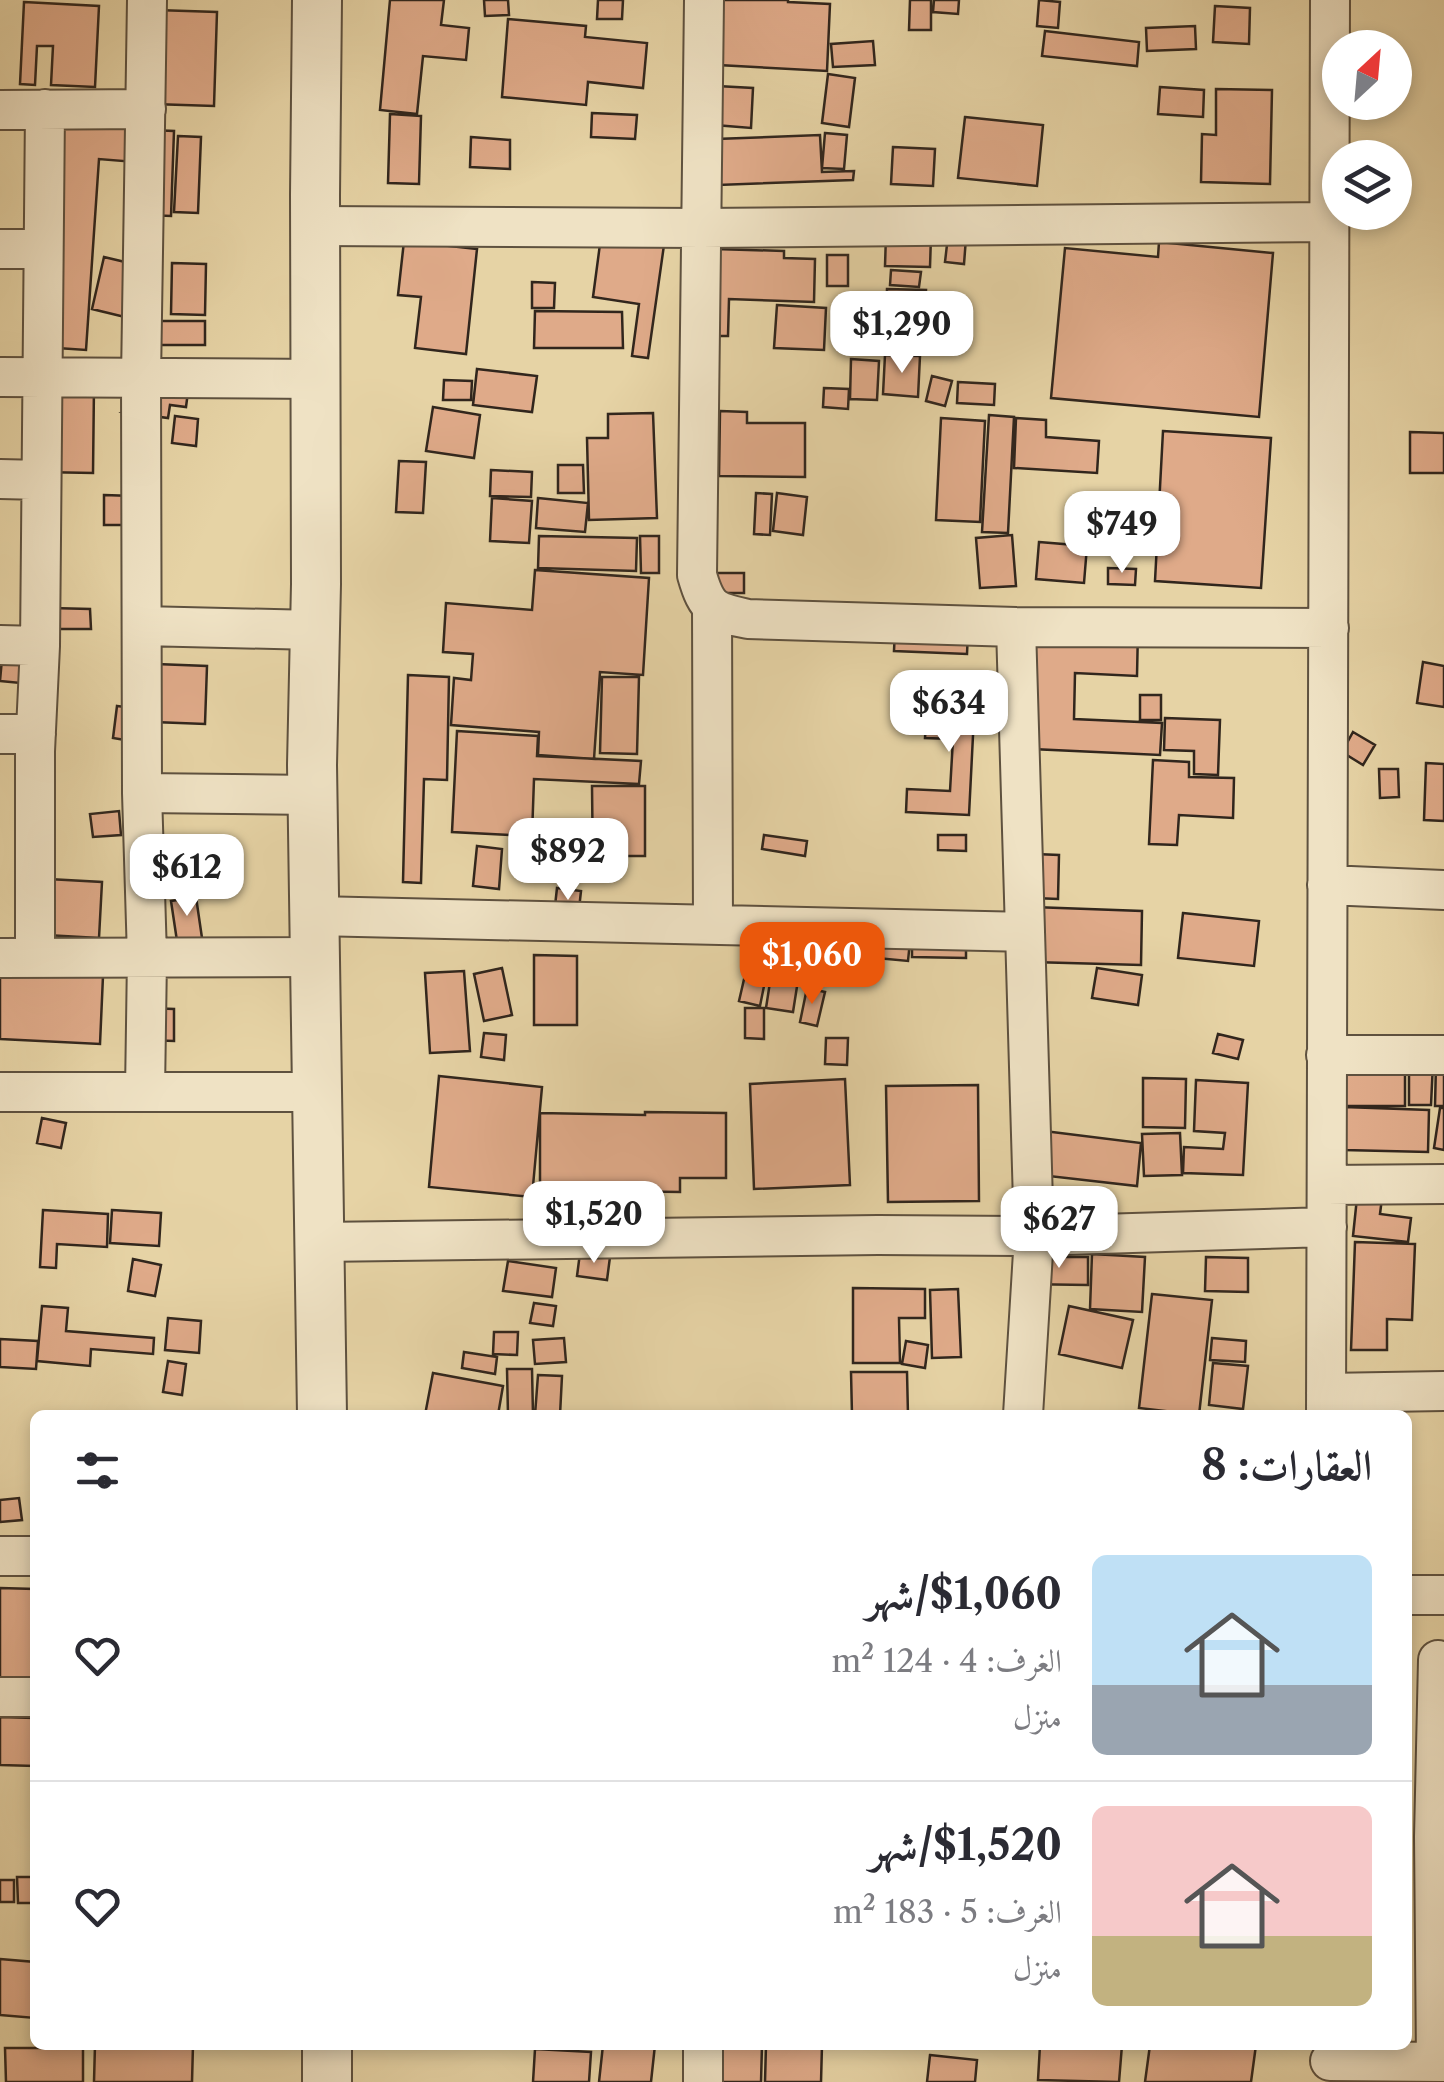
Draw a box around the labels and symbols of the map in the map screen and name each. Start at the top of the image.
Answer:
north arrow [1322,30,1412,120]
pin: $1,290 [821,291,983,376]
pin: $749 [1063,491,1181,576]
pin: $634 [890,670,1008,755]
pin: $892 [509,818,627,903]
pin: $612 [128,834,246,919]
pin: $1,060 [731,922,893,1007]
pin: $1,520 [513,1181,675,1266]
pin: $627 [1000,1186,1118,1271]

